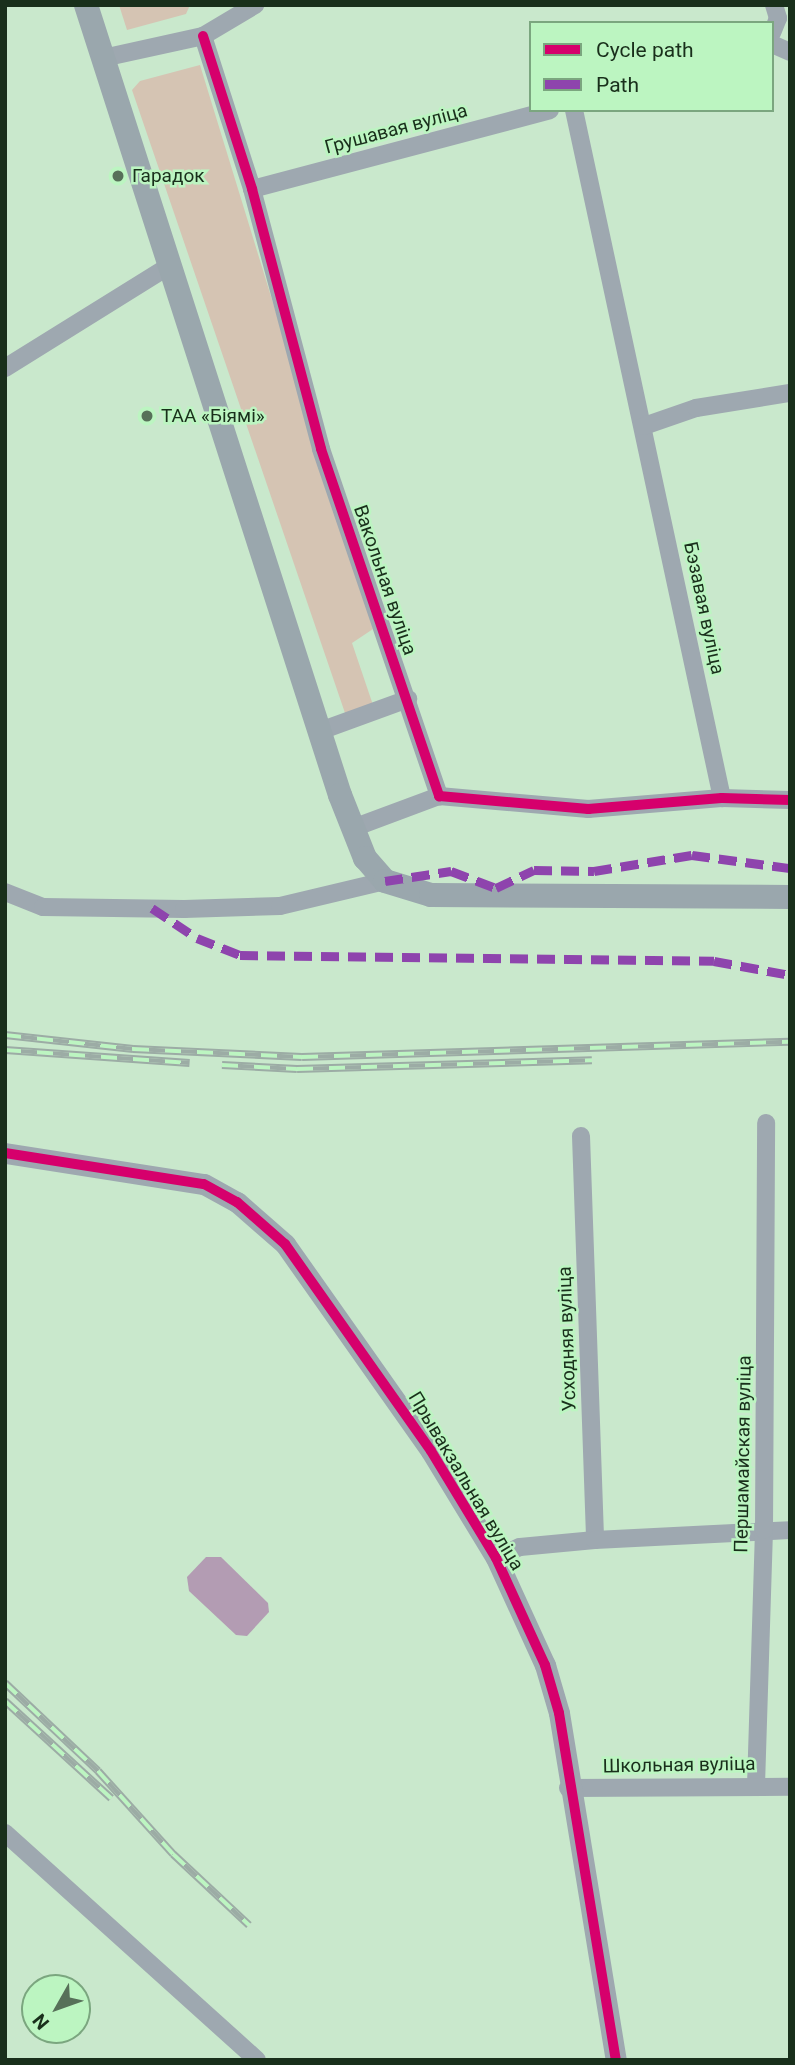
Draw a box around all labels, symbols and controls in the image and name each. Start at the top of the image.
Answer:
legend [529,21,774,112]
text: Cycle path [596,38,694,62]
text: Path [596,73,639,97]
street label: Грушавая вуліца [322,99,470,159]
place label: Гарадок [132,165,205,187]
marker: Гарадок [110,168,126,184]
place label: ТАА «Біямі» [161,405,265,427]
marker: ТАА «Біямі» [139,408,155,424]
street label: Вакольная вуліца [349,502,421,658]
street label: Бэзавая вуліца [679,540,729,676]
street label: Усходняя вуліца [553,1266,581,1412]
street label: Першамайская вуліца [730,1355,756,1553]
street label: Прывакзальная вуліца [404,1387,528,1575]
street label: Школьная вуліца [602,1752,756,1778]
north arrow [21,1974,91,2044]
text: N [28,2009,54,2034]

